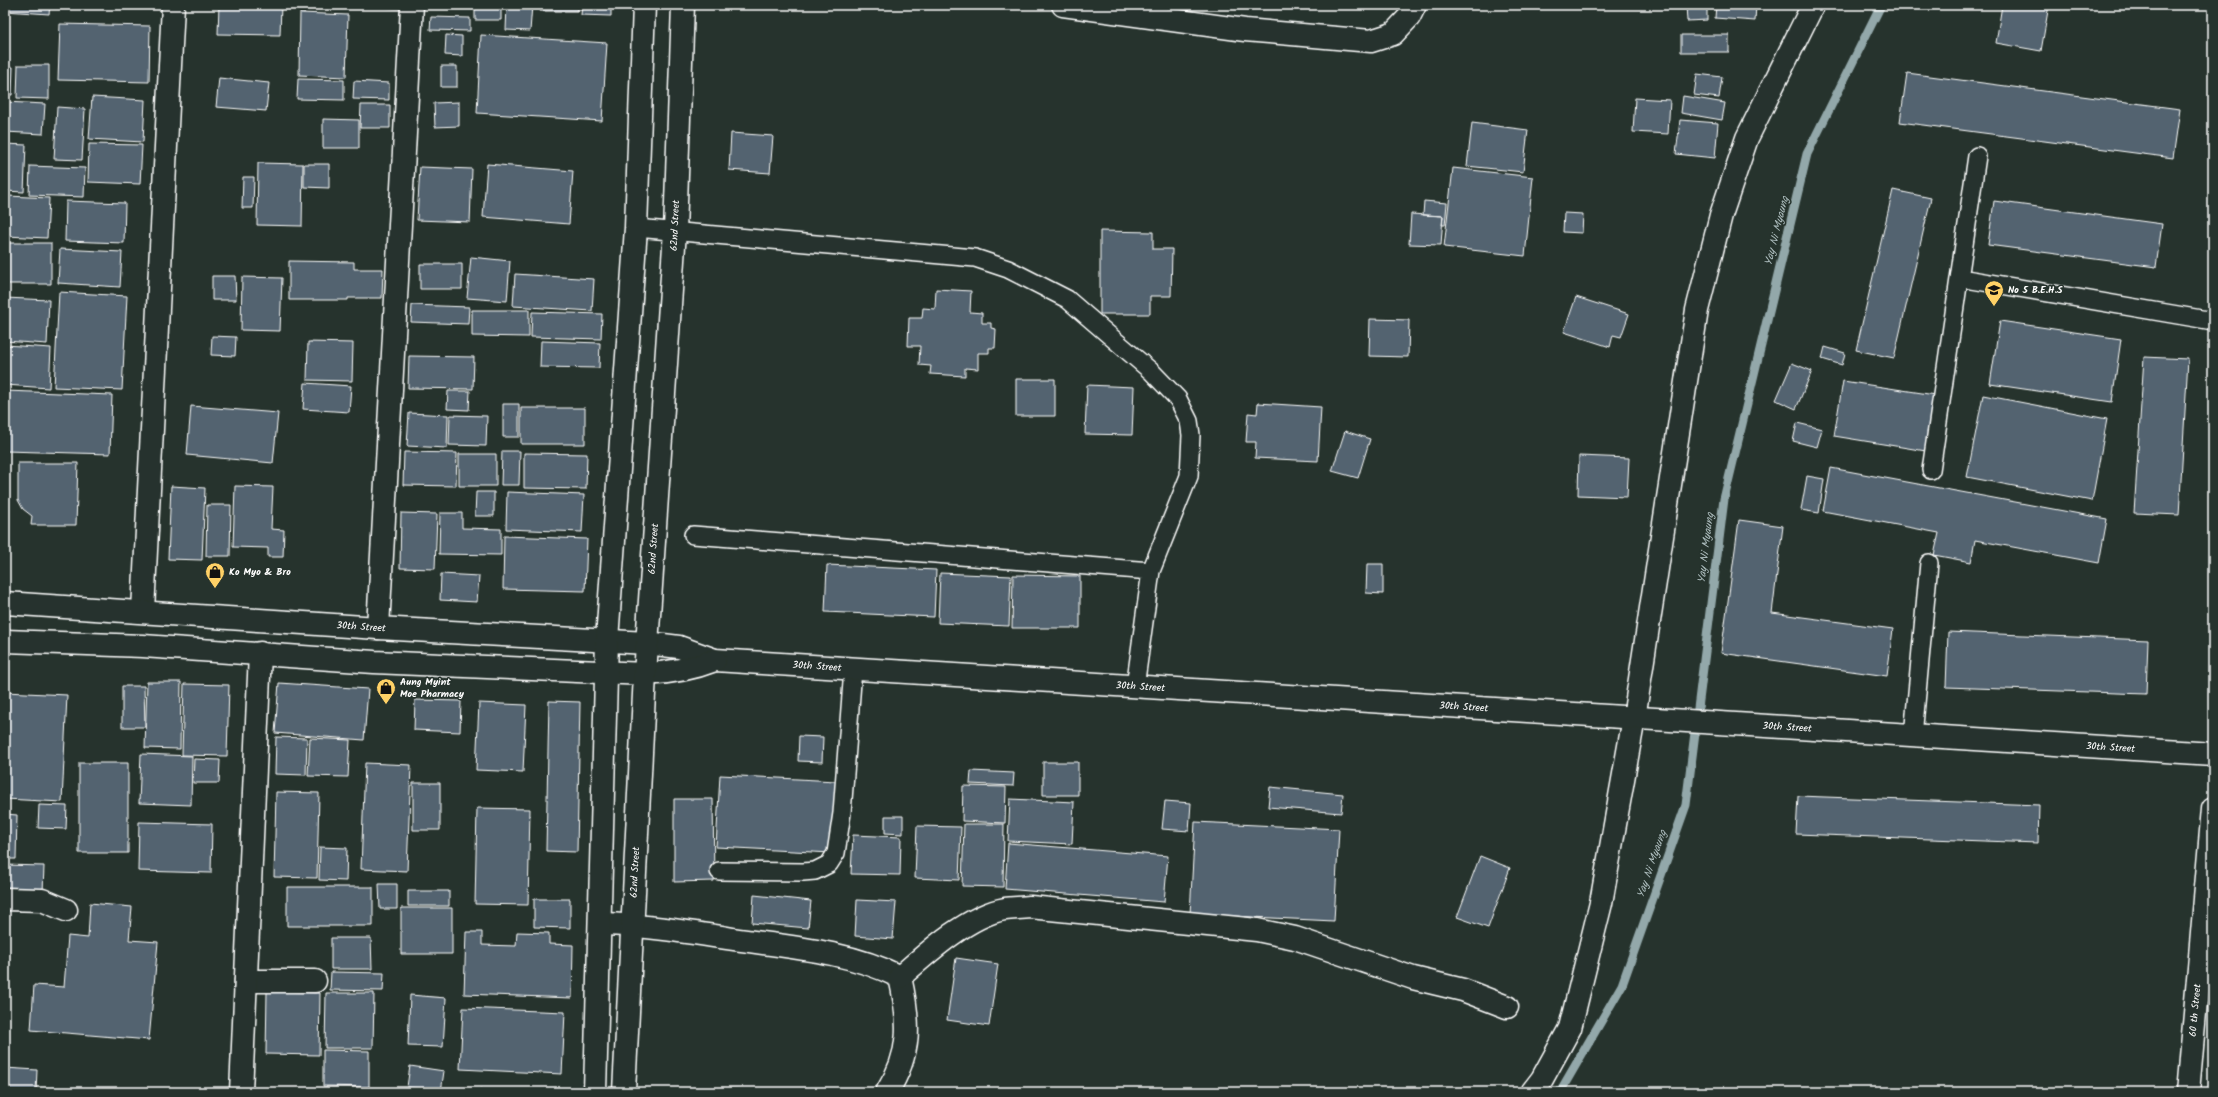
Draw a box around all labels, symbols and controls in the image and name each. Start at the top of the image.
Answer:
water label: Yay Ni Myaung [1760,194,1794,268]
street label: 62nd Street [666,200,684,252]
school or university icon: No 5 B.E.H.S [1983,279,2005,307]
place label: No 5 B.E.H.S [2008,282,2063,298]
water label: Yay Ni Myaung [1693,511,1719,584]
street label: 62nd Street [644,523,663,575]
shop icon: Ko Myo & Bro [204,561,226,589]
place label: Ko Myo & Bro [229,564,291,580]
street label: 30th Street [336,617,386,636]
street label: 30th Street [792,657,842,676]
place label: Aung Myint Moe Pharmacy [400,674,465,702]
shop icon: Aung Myint Moe Pharmacy [375,677,397,705]
street label: 30th Street [1115,677,1166,696]
street label: 30th Street [1439,697,1489,717]
street label: 30th Street [1762,718,1812,737]
street label: 30th Street [2085,738,2136,757]
water label: Yay Ni Myaung [1632,827,1672,900]
street label: 62nd Street [626,846,644,898]
street label: 60 th Street [2185,983,2206,1038]

